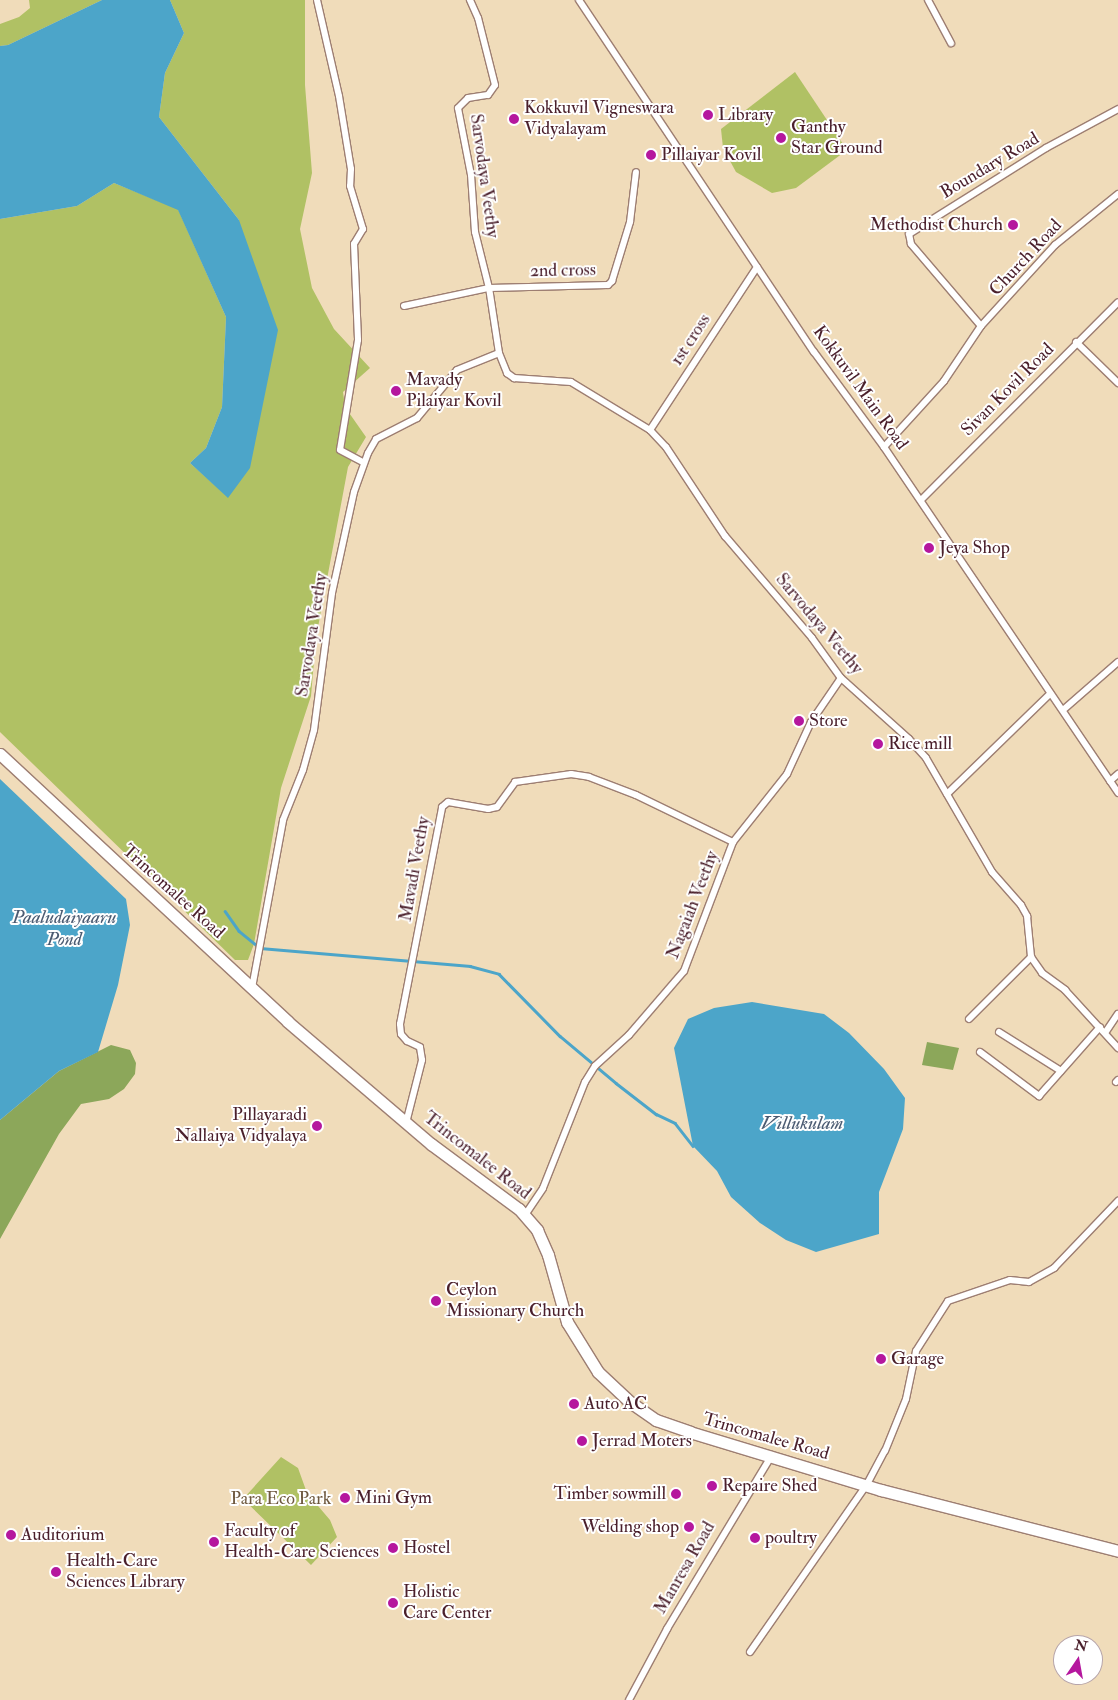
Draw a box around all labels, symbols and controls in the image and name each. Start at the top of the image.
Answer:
place label: Kokkuvil Vigneswara Vidyalayam [524,98,674,140]
place label: Library [718,104,773,126]
marker: Library [702,109,714,121]
street label: Sarvodaya Veethy [465,113,503,239]
marker: Kokkuvil Vigneswara Vidyalayam [508,113,520,125]
place label: Ganthy Star Ground [791,117,883,160]
street label: Boundary Road [937,128,1043,204]
marker: Ganthy Star Ground [775,132,787,144]
place label: Pillaiyar Kovil [661,144,761,166]
marker: Pillaiyar Kovil [645,149,657,161]
place label: Methodist Church [870,214,1003,236]
street label: Church Road [985,215,1067,301]
marker: Methodist Church [1007,219,1019,231]
street label: 2nd cross [530,260,596,282]
street label: 1st cross [666,310,716,370]
street label: Kokkuvil Main Road [808,322,912,454]
street label: Sivan Kovil Road [957,339,1059,441]
place label: Mavady Pilaiyar Kovil [406,370,502,412]
marker: Mavady Pilaiyar Kovil [390,385,402,397]
place label: Jeya Shop [939,537,1010,559]
marker: Jeya Shop [923,542,935,554]
street label: Sarvodaya Veethy [771,569,867,679]
street label: Sarvodaya Veethy [292,572,332,698]
place label: Store [809,710,848,732]
marker: Store [793,715,805,727]
place label: Rice mill [888,733,952,755]
marker: Rice mill [872,738,884,750]
street label: Mavadi Veethy [395,815,435,923]
street label: Trincomalee Road [117,840,229,944]
street label: Nagaiah Veethy [662,848,724,962]
water label: Paaludaiyaaru Pond [12,907,116,951]
place label: Pillayaradi Nallaiya Vidyalaya [175,1105,307,1148]
street label: Trincomalee Road [419,1107,535,1205]
water label: Villukulam [761,1113,843,1135]
marker: Pillayaradi Nallaiya Vidyalaya [311,1120,323,1132]
place label: Ceylon Missionary Church [446,1280,584,1322]
marker: Ceylon Missionary Church [430,1295,442,1307]
place label: Garage [891,1348,944,1370]
marker: Garage [875,1353,887,1365]
place label: Auto AC [584,1393,647,1415]
marker: Auto AC [568,1398,580,1410]
street label: Trincomalee Road [700,1409,832,1465]
place label: Jerrad Moters [592,1430,692,1452]
marker: Jerrad Moters [576,1435,588,1447]
place label: Repaire Shed [722,1475,817,1497]
marker: Repaire Shed [706,1480,718,1492]
place label: Timber sowmill [554,1483,666,1505]
place label: Mini Gym [355,1487,432,1509]
park label: Para Eco Park [231,1488,331,1510]
marker: Timber sowmill [670,1488,682,1500]
marker: Mini Gym [339,1492,351,1504]
place label: Welding shop [581,1516,679,1538]
street label: Manresa Road [650,1518,720,1618]
place label: Faculty of Health-Care Sciences [224,1521,379,1564]
marker: Welding shop [683,1521,695,1533]
place label: Auditorium [21,1524,104,1546]
place label: poultry [765,1527,817,1549]
marker: Auditorium [5,1529,17,1541]
marker: poultry [749,1532,761,1544]
marker: Faculty of Health-Care Sciences [208,1536,220,1548]
place label: Hostel [403,1537,450,1559]
marker: Hostel [387,1542,399,1554]
place label: Health-Care Sciences Library [66,1551,185,1594]
marker: Health-Care Sciences Library [50,1566,62,1578]
place label: Holistic Care Center [403,1582,491,1625]
marker: Holistic Care Center [387,1597,399,1609]
north arrow [1053,1635,1103,1685]
text: N [1073,1636,1089,1655]

